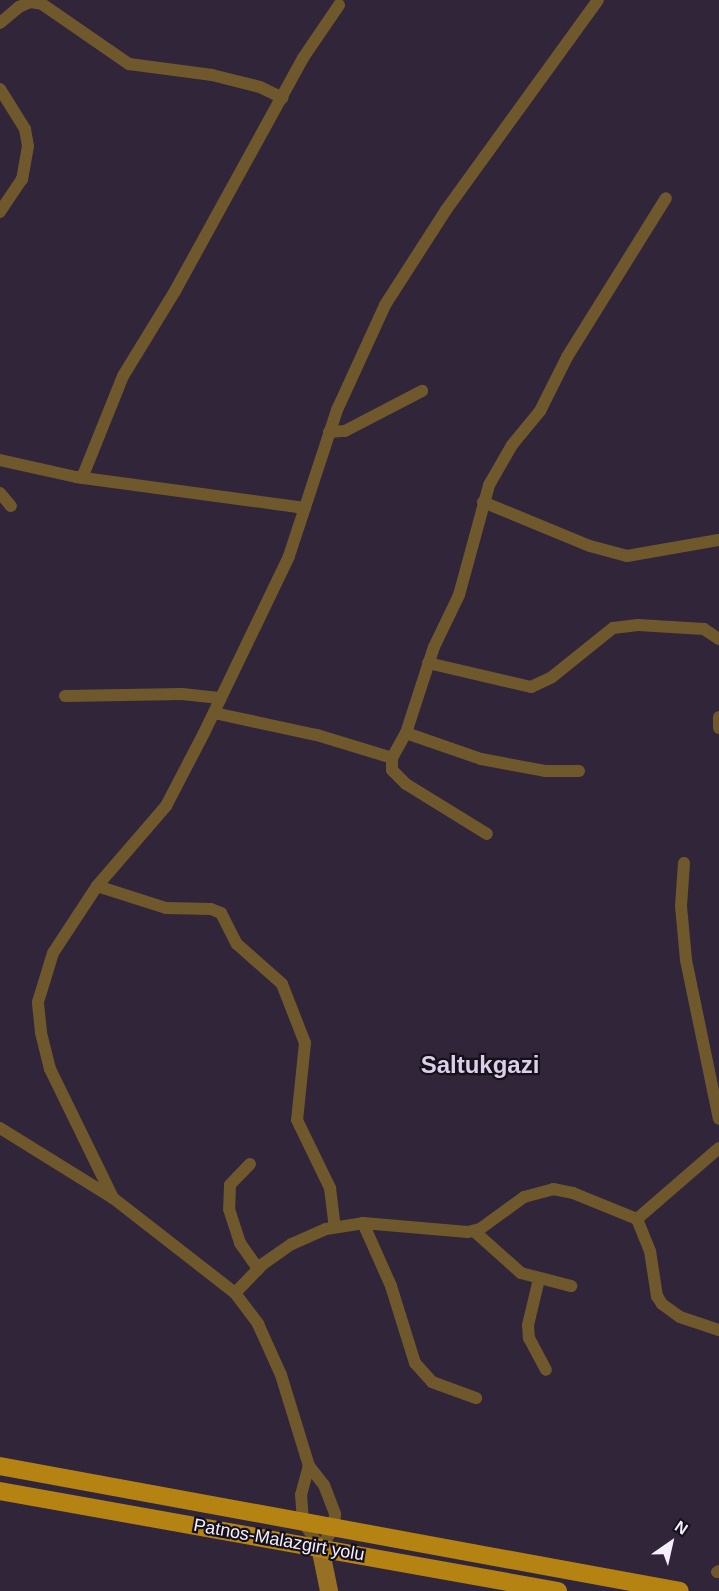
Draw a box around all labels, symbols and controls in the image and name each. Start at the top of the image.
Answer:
district label: Saltukgazi [421,1051,539,1079]
north arrow [641,1513,701,1573]
street label: Patnos-Malazgirt yolu [192,1514,366,1566]
text: N [672,1517,691,1538]

